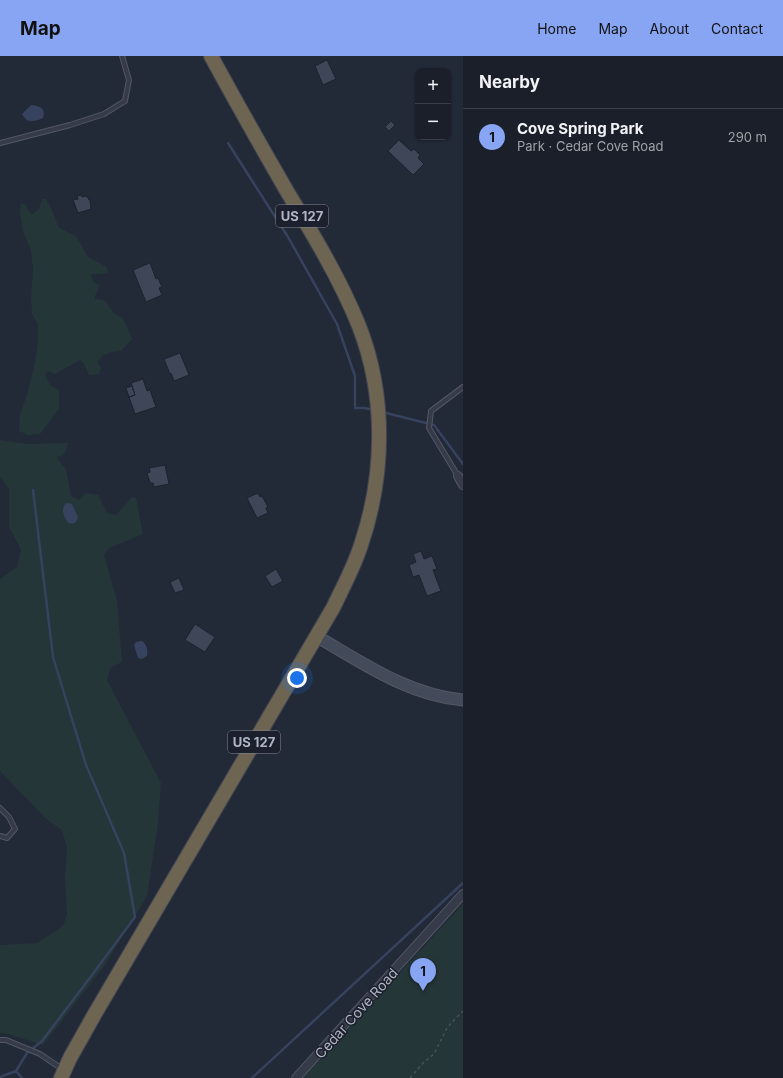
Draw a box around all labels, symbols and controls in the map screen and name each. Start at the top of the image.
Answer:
text: Map [20,17,61,40]
text: Home [537,20,576,37]
text: Map [598,20,628,37]
text: About [650,20,689,37]
text: Contact [711,20,763,37]
map controls [415,68,451,140]
button: + [415,68,451,104]
text: Nearby [479,72,540,92]
button: − [415,104,451,140]
text: Cove Spring Park [517,119,643,138]
text: 1 [489,129,495,145]
text: 290 m [728,129,767,145]
text: Park · Cedar Cove Road [517,138,663,154]
road number: US 127 [276,205,328,227]
your location [287,668,307,688]
road number: US 127 [228,731,280,753]
pin: 1 [410,958,436,991]
street label: Cedar Cove Road [311,964,401,1062]

